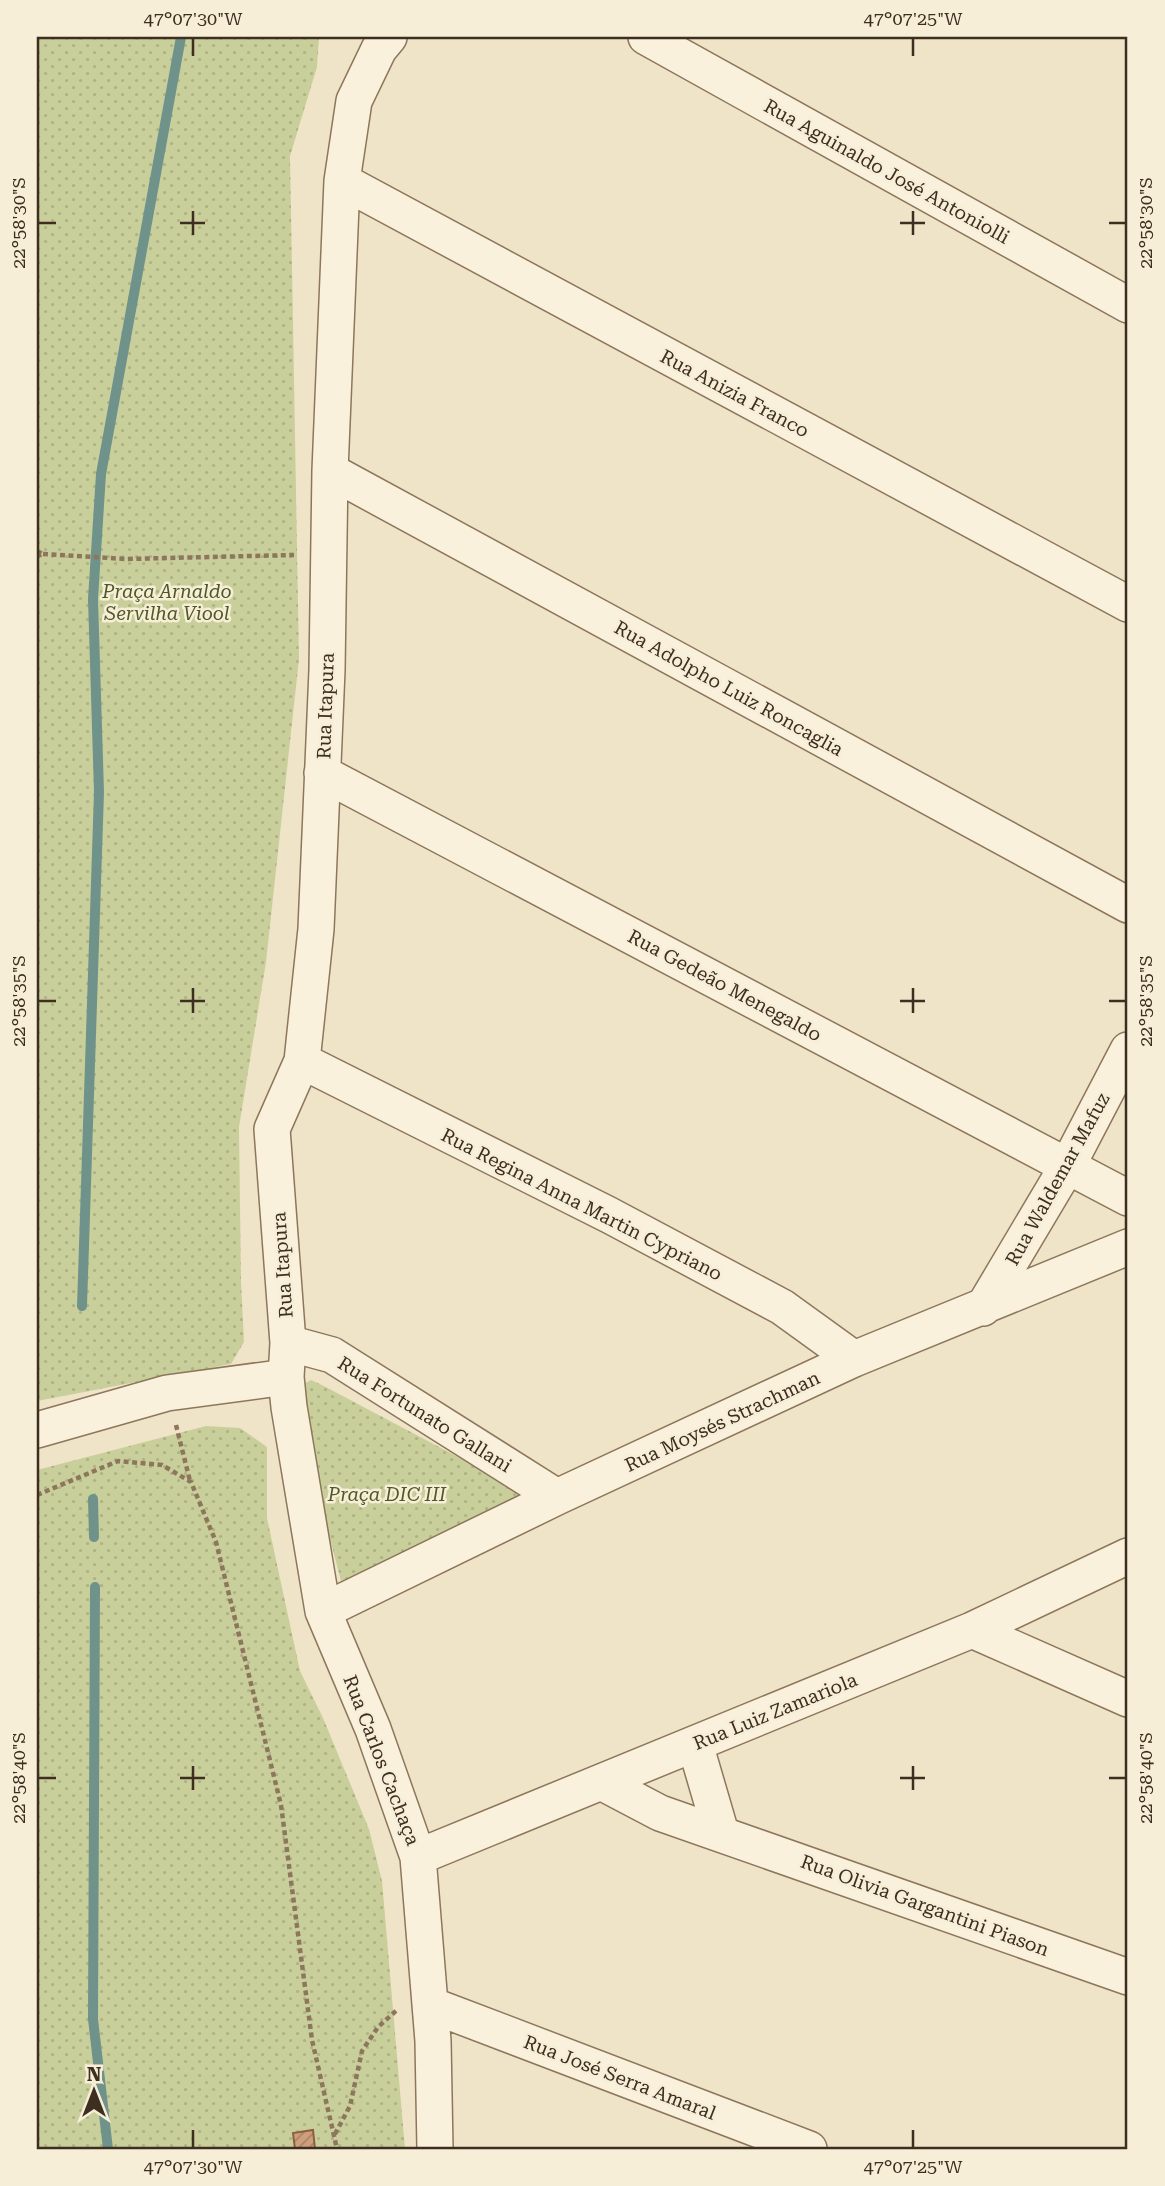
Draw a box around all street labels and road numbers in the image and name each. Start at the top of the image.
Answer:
street label: Rua Aguinaldo José Antoniolli [760,94,1014,249]
street label: Rua Anizia Franco [656,345,813,442]
street label: Rua Adolpho Luiz Roncaglia [610,616,848,761]
street label: Rua Itapura [312,652,339,760]
street label: Rua Gedeão Menegaldo [624,925,826,1046]
street label: Rua Waldemar Mafuz [1000,1089,1114,1270]
street label: Rua Regina Anna Martin Cypriano [437,1123,726,1286]
street label: Rua Itapura [267,1210,298,1319]
street label: Rua Fortunato Gallani [334,1352,516,1477]
street label: Rua Moysés Strachman [621,1366,823,1477]
street label: Rua Luiz Zamariola [690,1668,861,1755]
street label: Rua Carlos Cachaça [338,1672,425,1849]
street label: Rua Olivia Gargantini Piason [797,1850,1052,1961]
street label: Rua José Serra Amaral [521,2030,719,2125]

